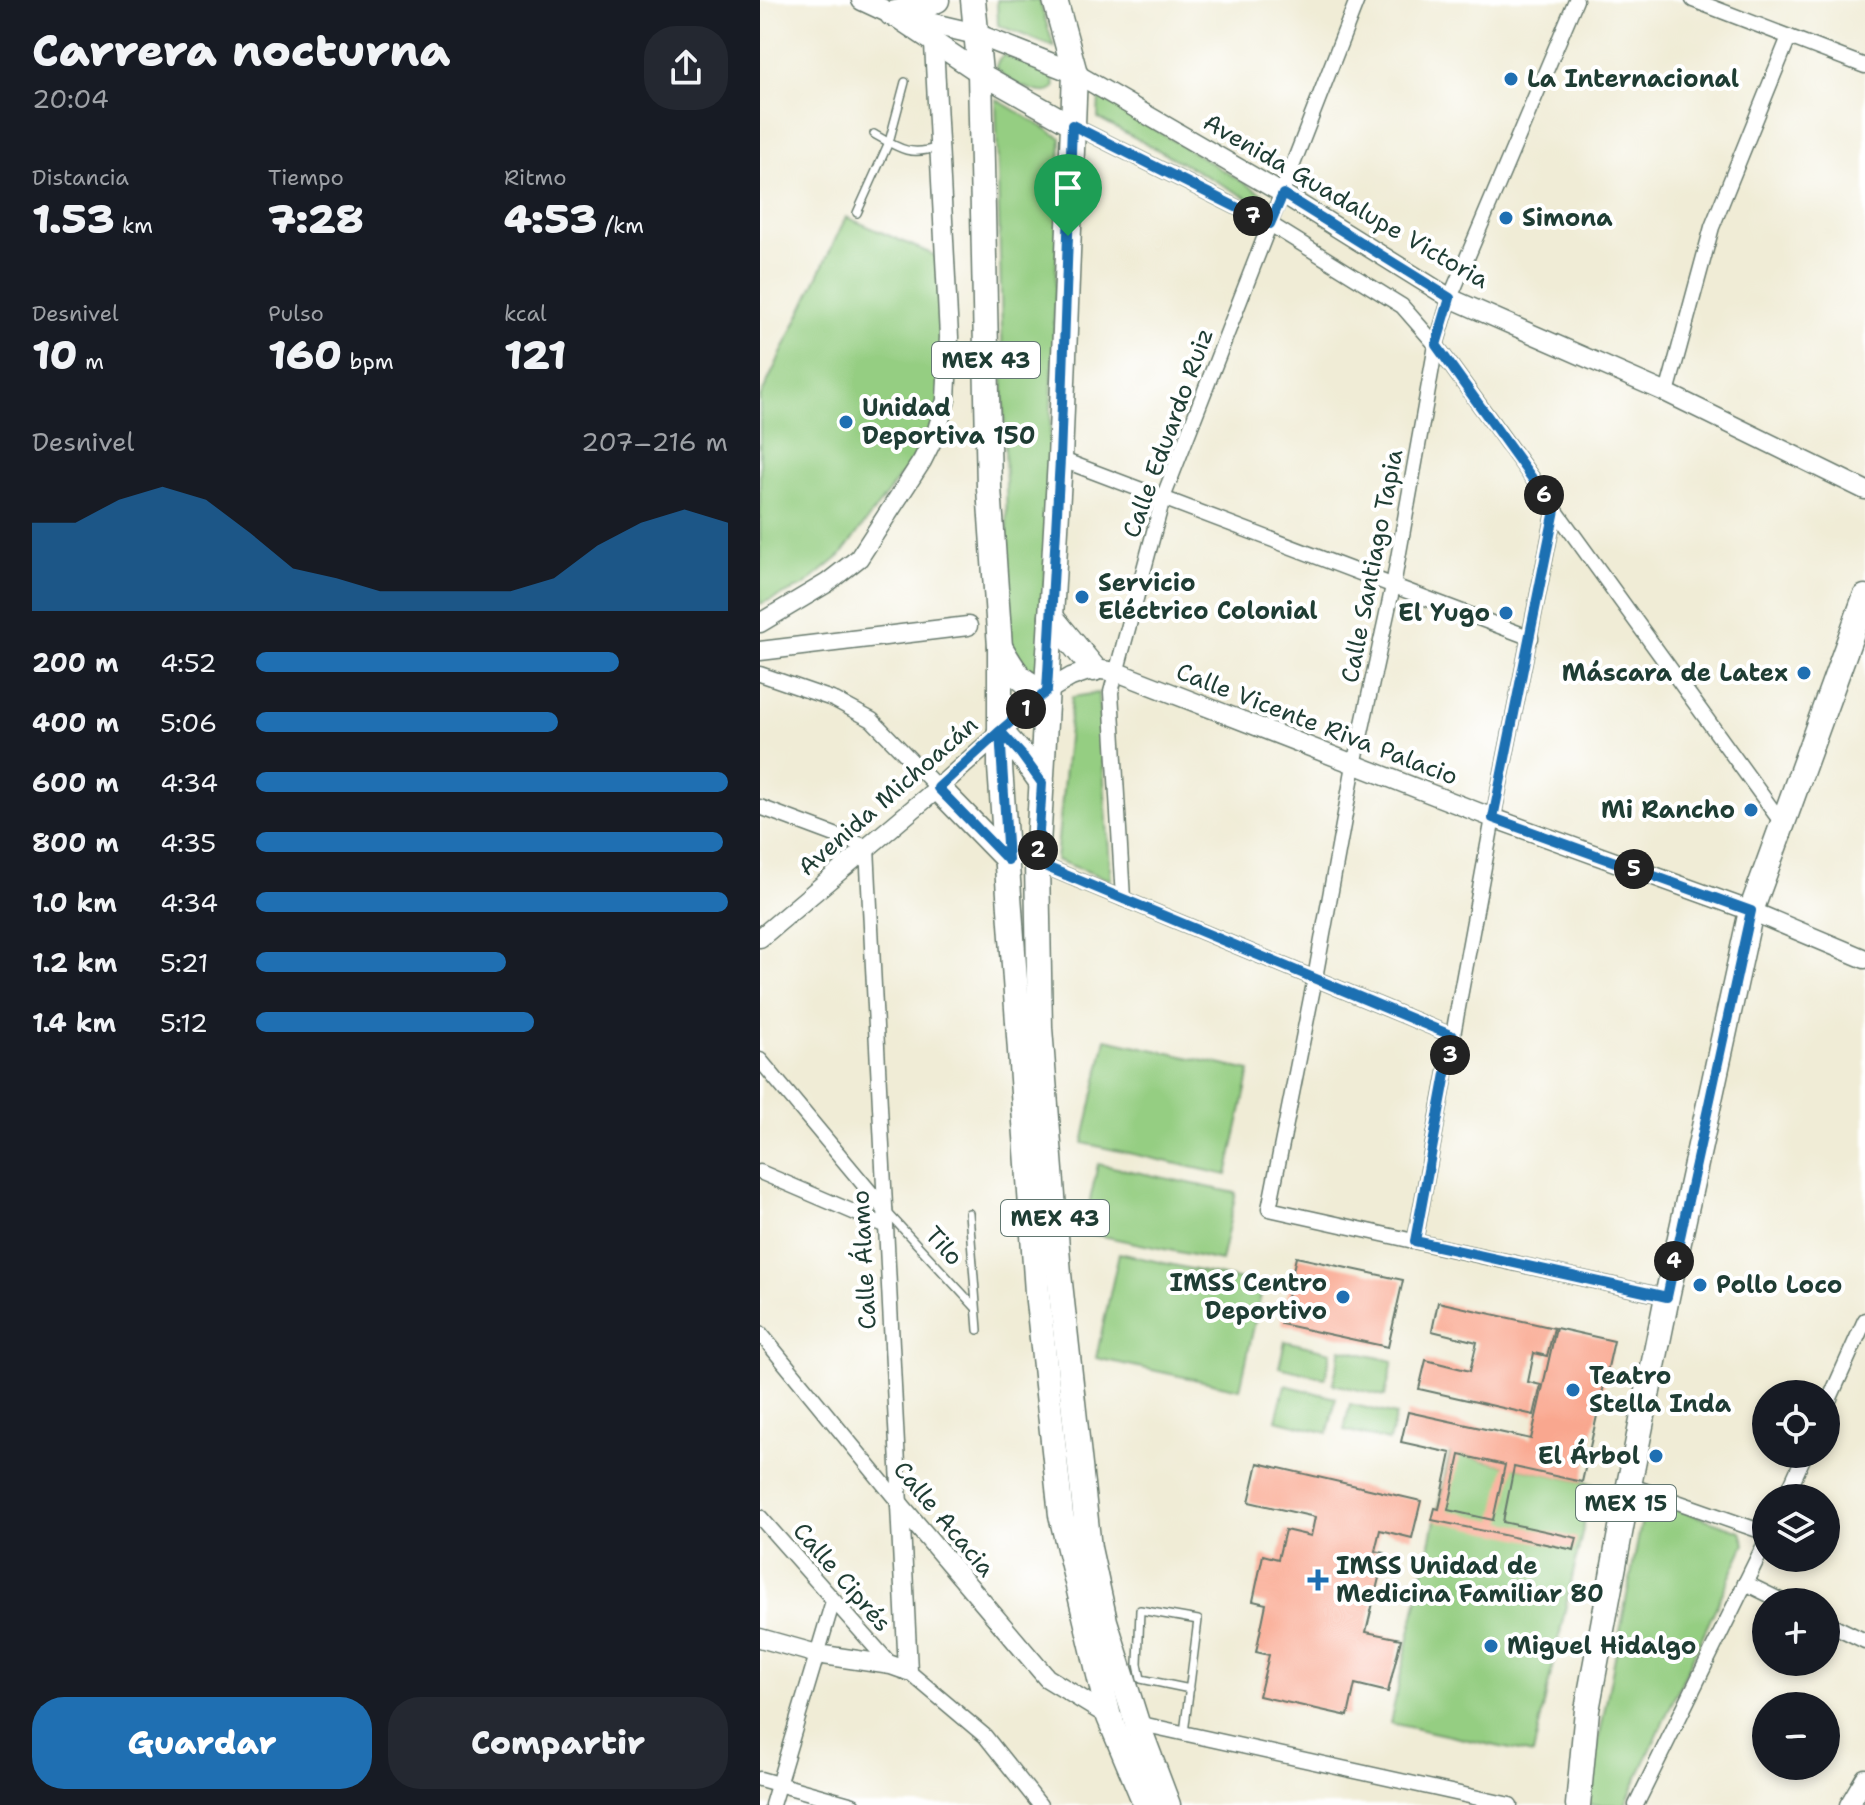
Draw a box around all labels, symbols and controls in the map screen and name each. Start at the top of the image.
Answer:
text: Carrera nocturna [32,21,450,80]
button: share [644,26,728,110]
place label: La Internacional [1527,63,1739,95]
marker: La Internacional [1502,70,1520,88]
text: 20:04 [32,81,109,116]
street label: Avenida Guadalupe Victoria [1197,106,1495,296]
pin [1034,154,1102,236]
text: Distancia [32,163,129,192]
text: Tiempo [268,163,344,192]
text: Ritmo [504,163,567,192]
icon: arrive [1046,166,1090,210]
text: 1.53 [32,192,114,246]
text: 7:28 [268,192,364,246]
text: 4:53 [504,192,597,246]
pin: 7 [1233,196,1273,236]
text: 7 [1245,201,1261,230]
place label: Simona [1522,202,1613,234]
marker: Simona [1497,209,1515,227]
text: km [114,211,153,240]
text: /km [597,211,644,240]
text: Desnivel [32,299,119,328]
text: Pulso [268,299,324,328]
text: kcal [504,299,547,328]
street label: Calle Eduardo Ruiz [1115,324,1221,542]
text: 10 [32,328,77,382]
text: 160 [268,328,342,382]
text: 121 [504,328,567,382]
road number: MEX 43 [932,342,1040,378]
text: m [77,347,104,376]
text: bpm [342,347,394,376]
place label: Unidad Deportiva 150 [862,392,1036,452]
marker: Unidad Deportiva 150 [837,413,855,431]
text: Desnivel [32,424,134,459]
text: 207–216 m [581,424,728,459]
street label: Calle Santiago Tapia [1334,446,1410,686]
pin: 6 [1524,475,1564,515]
text: 6 [1536,480,1552,509]
place label: Servicio Eléctrico Colonial [1098,567,1318,627]
marker: Servicio Eléctrico Colonial [1073,588,1091,606]
place label: El Yugo [1398,597,1490,629]
marker: El Yugo [1497,604,1515,622]
text: 200 m [32,645,119,680]
text: 4:52 [160,645,216,680]
street label: Calle Vicente Riva Palacio [1172,655,1462,793]
place label: Máscara de Latex [1562,657,1788,689]
marker: Máscara de Latex [1795,664,1813,682]
pin: 1 [1006,689,1046,729]
text: 1 [1021,694,1031,723]
text: 400 m [32,705,119,740]
text: 5:06 [160,705,217,740]
street label: Avenida Michoacán [791,709,985,883]
text: 600 m [32,765,119,800]
text: 4:34 [160,765,218,800]
place label: Mi Rancho [1601,794,1735,826]
marker: Mi Rancho [1742,801,1760,819]
text: 800 m [32,825,119,860]
text: 4:35 [160,825,216,860]
pin: 2 [1018,830,1058,870]
text: 2 [1030,835,1046,864]
pin: 5 [1614,849,1654,889]
text: 5 [1627,854,1641,883]
text: 1.0 km [32,885,117,920]
text: 4:34 [160,885,218,920]
text: 1.2 km [32,945,117,980]
text: 5:21 [160,945,209,980]
text: 1.4 km [32,1005,116,1040]
text: 5:12 [160,1005,208,1040]
pin: 3 [1430,1035,1470,1075]
text: 3 [1442,1040,1458,1069]
street label: Calle Álamo [844,1189,884,1331]
road number: MEX 43 [1001,1200,1109,1236]
street label: Tilo [918,1220,970,1272]
pin: 4 [1654,1241,1694,1281]
text: 4 [1666,1246,1682,1275]
place label: IMSS Centro Deportivo [1169,1267,1327,1327]
place label: Pollo Loco [1716,1269,1842,1301]
marker: Pollo Loco [1691,1276,1709,1294]
marker: IMSS Centro Deportivo [1334,1288,1352,1306]
place label: Teatro Stella Inda [1589,1360,1732,1420]
map controls [1752,1380,1840,1780]
button: locate [1752,1380,1840,1468]
marker: Teatro Stella Inda [1564,1381,1582,1399]
place label: El Árbol [1538,1438,1640,1472]
marker: El Árbol [1647,1447,1665,1465]
street label: Calle Acacia [886,1454,1002,1584]
button: layers [1752,1484,1840,1572]
road number: MEX 15 [1576,1485,1676,1521]
street label: Calle Ciprés [786,1516,898,1638]
place label: IMSS Unidad de Medicina Familiar 80 [1336,1550,1604,1610]
marker: IMSS Unidad de Medicina Familiar 80 [1307,1569,1329,1591]
button: + [1752,1588,1840,1676]
place label: Miguel Hidalgo [1507,1630,1696,1662]
marker: Miguel Hidalgo [1482,1637,1500,1655]
button: − [1752,1692,1840,1780]
button: Guardar [32,1697,372,1789]
button: Compartir [388,1697,728,1789]

